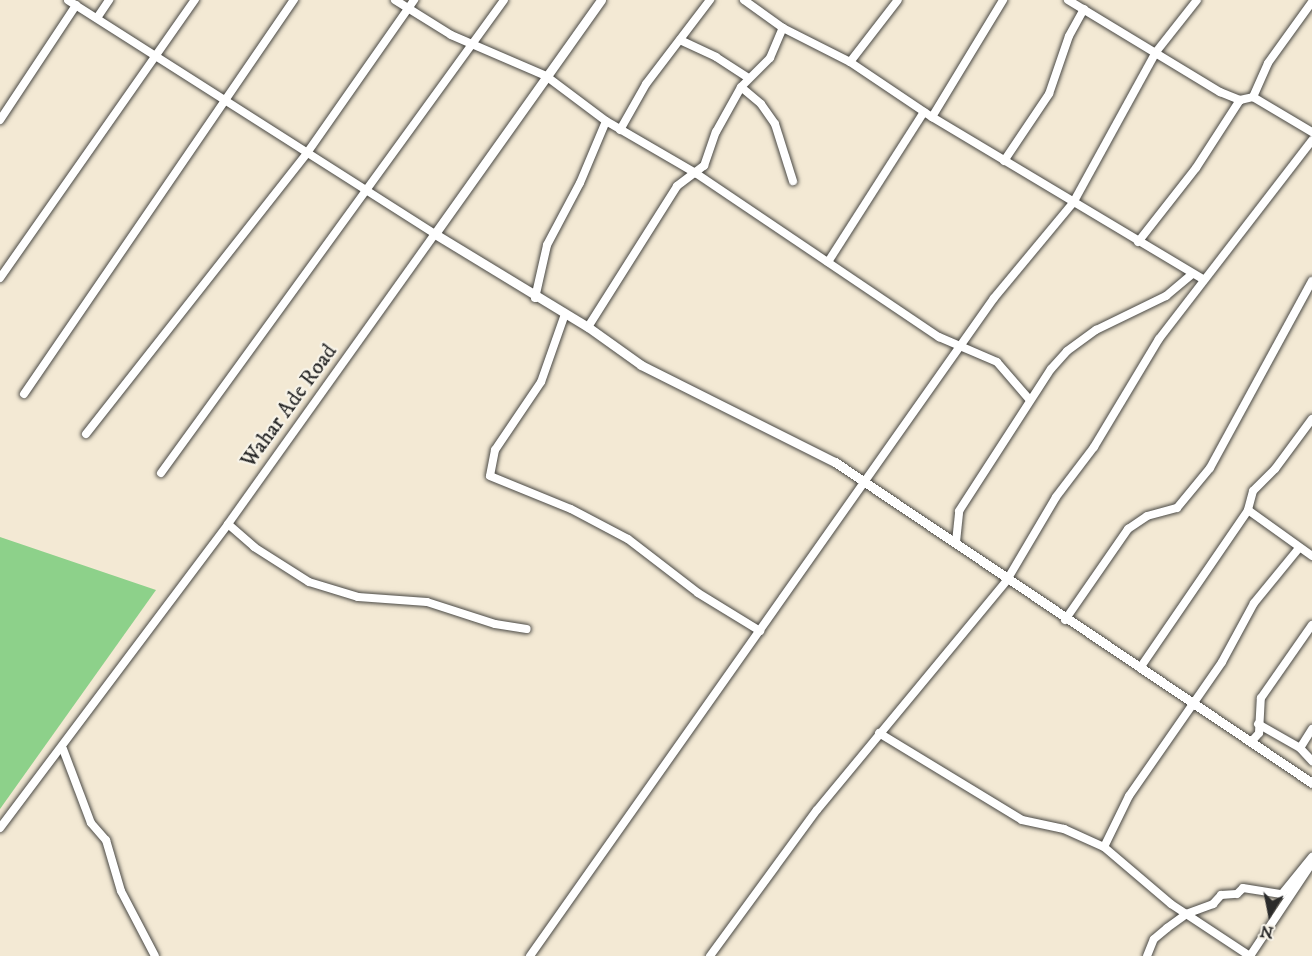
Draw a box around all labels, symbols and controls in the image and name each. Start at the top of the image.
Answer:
street label: Wahar Ade Road [235,339,343,473]
north arrow [1240,884,1300,944]
text: N [1259,921,1275,943]

